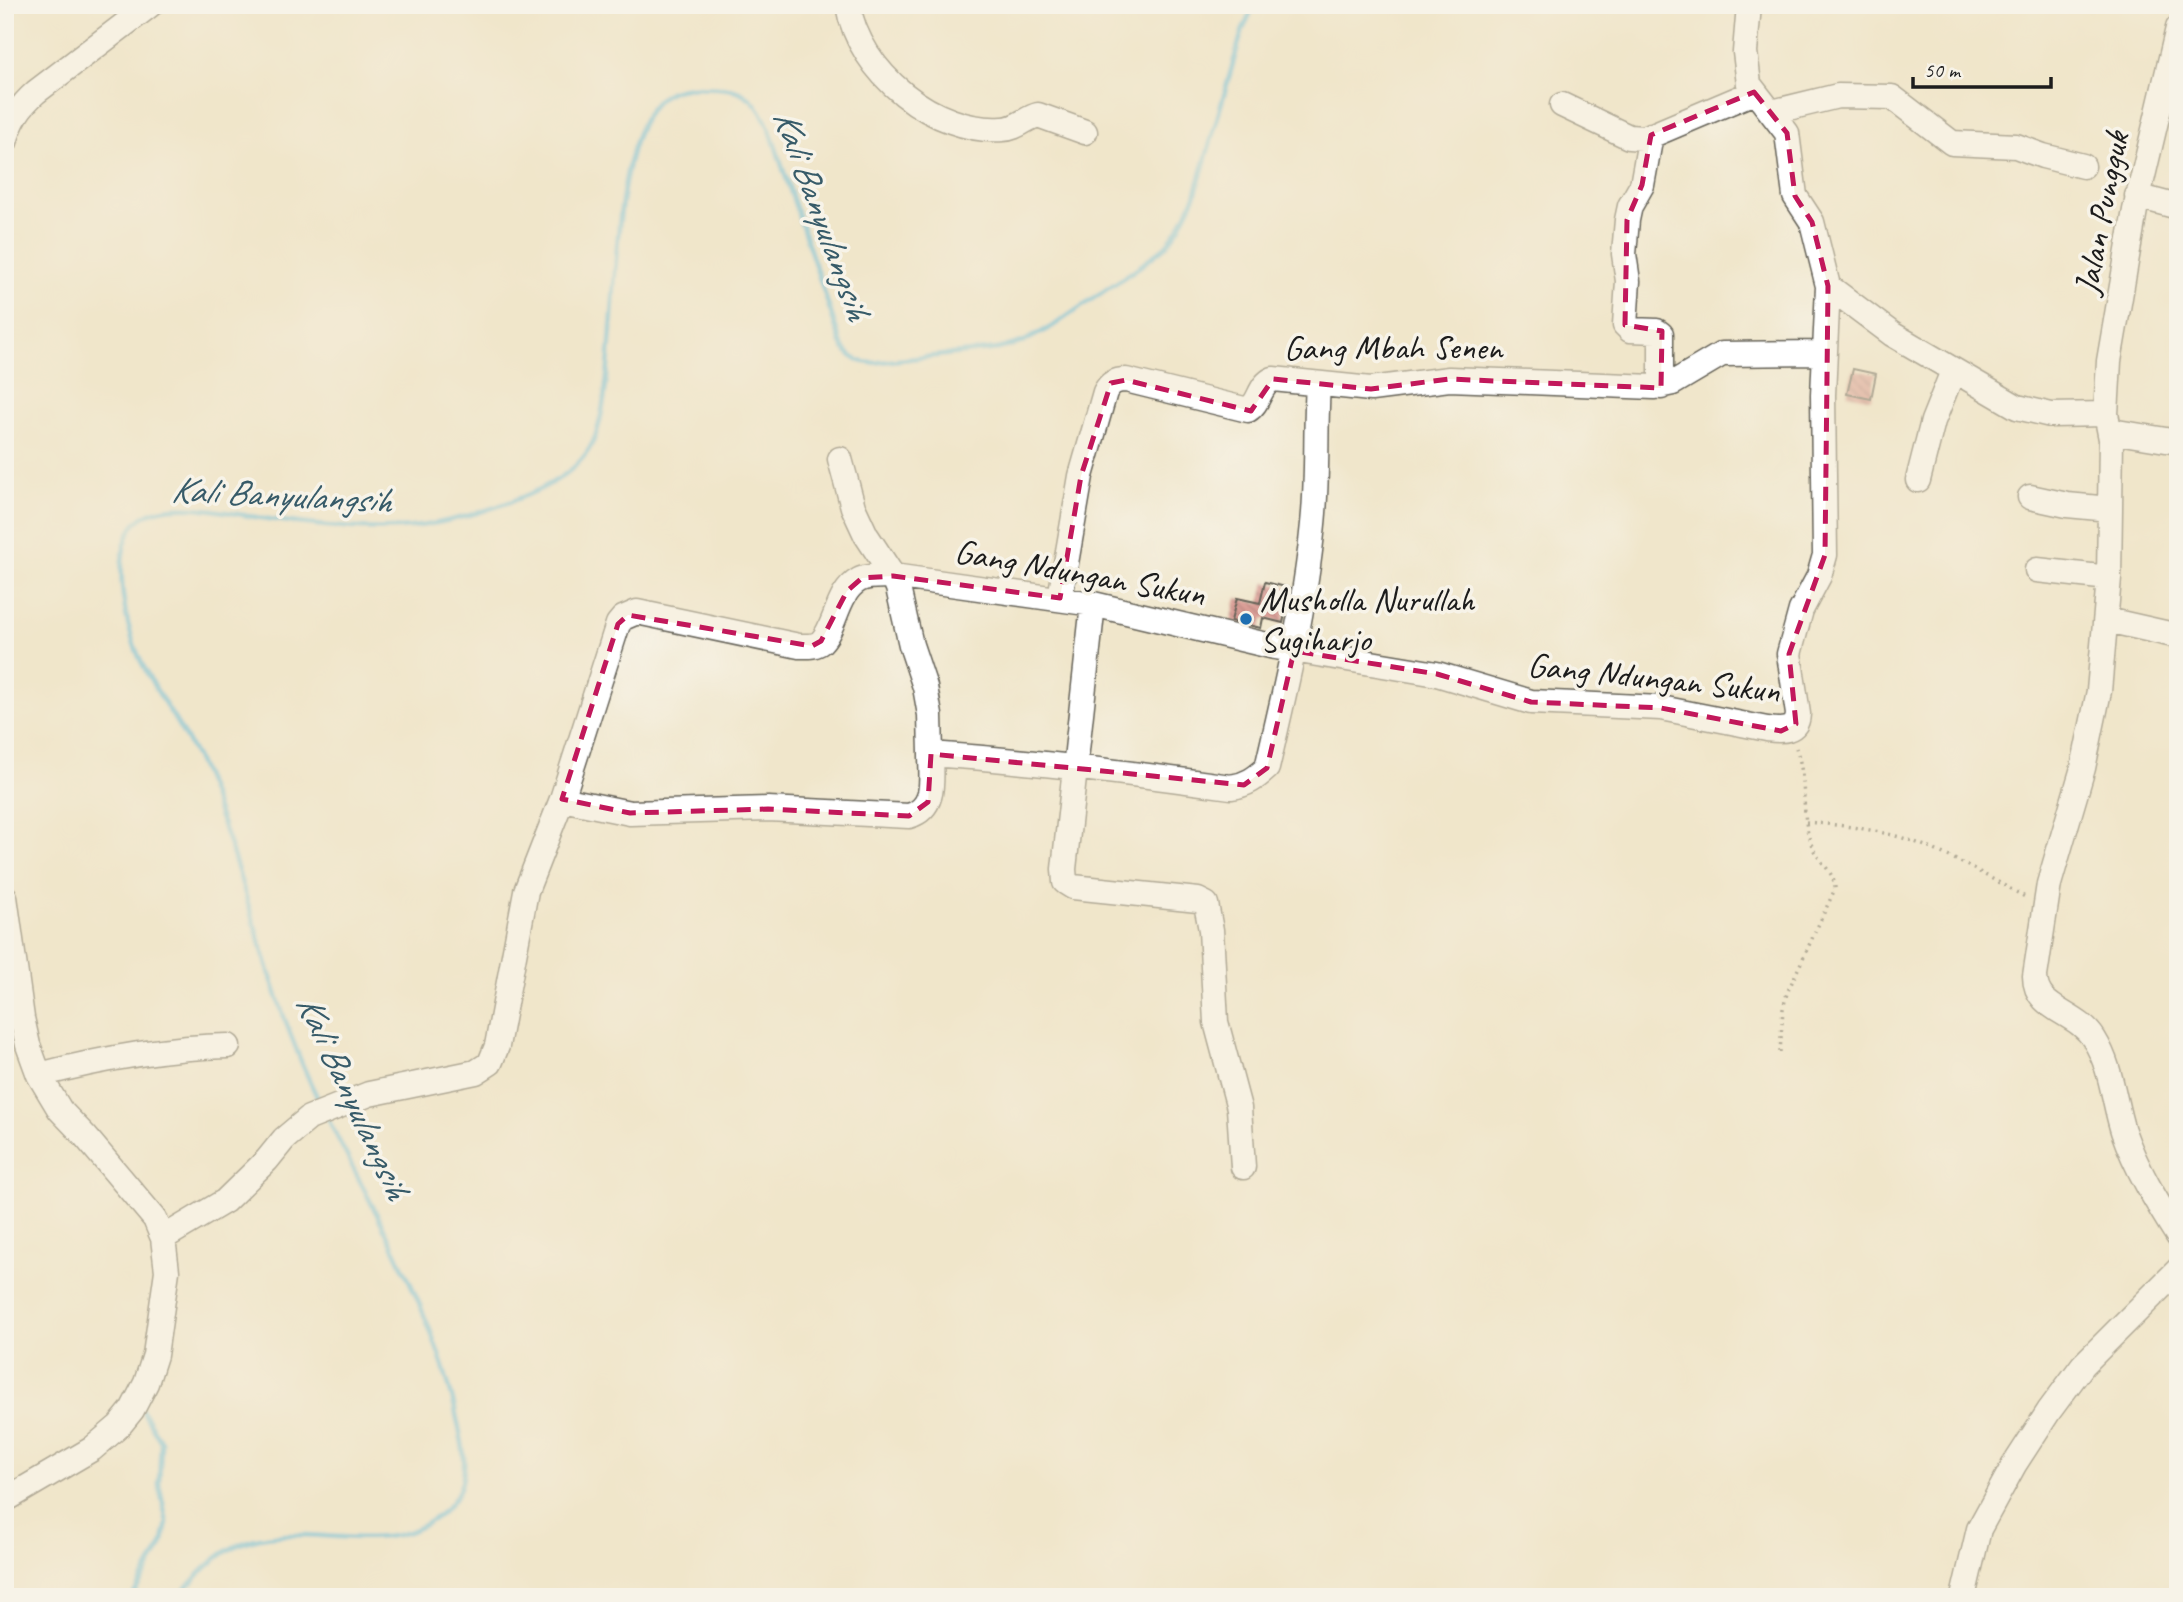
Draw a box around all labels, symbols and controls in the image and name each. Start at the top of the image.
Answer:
scale bar [1913,46,2052,90]
text: 50 m [1924,57,1962,83]
water label: Kali Banyulangsih [763,103,883,329]
street label: Jalan Pungguk [2063,126,2140,300]
street label: Gang Mbah Senen [1284,325,1504,370]
water label: Kali Banyulangsih [170,465,395,524]
street label: Gang Ndungan Sukun [951,528,1209,617]
place label: Musholla Nurullah Sugiharjo [1260,577,1476,662]
marker: Musholla Nurullah Sugiharjo [1238,611,1254,627]
street label: Gang Ndungan Sukun [1526,642,1783,713]
water label: Kali Banyulangsih [286,987,423,1209]

